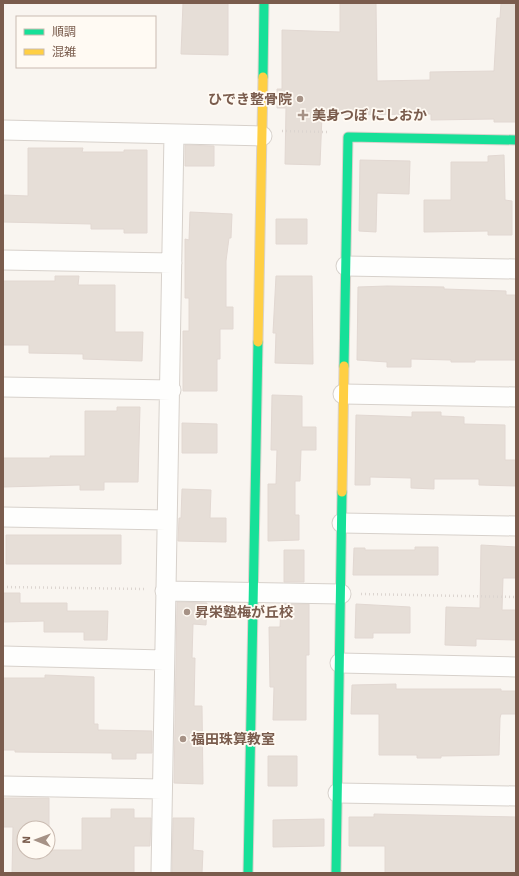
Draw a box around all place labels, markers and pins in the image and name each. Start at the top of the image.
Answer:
place label: ひでき整骨院 [208,91,292,108]
marker: ひでき整骨院 [295,94,305,104]
place label: 美身つぼ にしおか [312,107,427,124]
marker: 美身つぼ にしおか [297,109,309,121]
place label: 昇栄塾梅が丘校 [195,604,293,621]
marker: 昇栄塾梅が丘校 [182,607,192,617]
place label: 福田珠算教室 [191,731,275,748]
marker: 福田珠算教室 [178,734,188,744]

